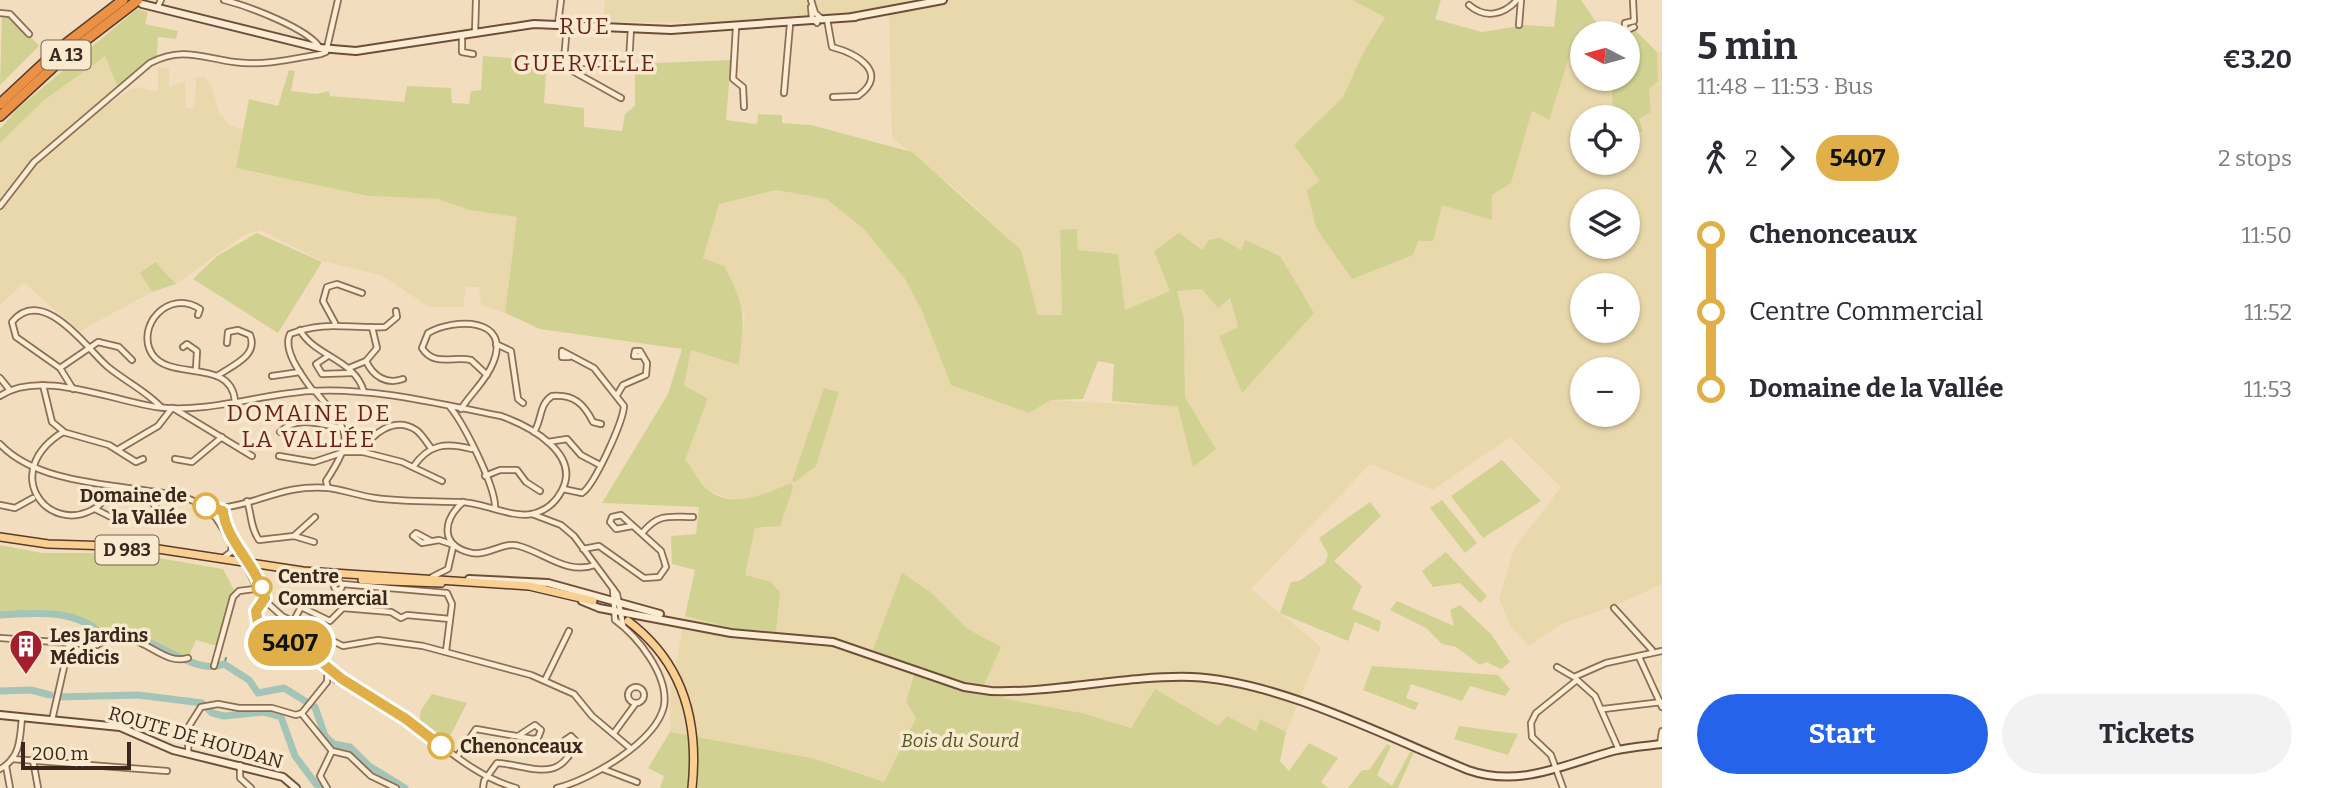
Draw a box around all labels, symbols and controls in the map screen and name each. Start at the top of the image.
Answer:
district label: RUE [559,12,611,40]
north arrow [1570,21,1640,91]
map controls [1570,21,1640,427]
text: 5 min [1697,23,1797,69]
road number: A 13 [42,40,90,70]
text: €3.20 [2223,44,2292,75]
district label: GUERVILLE [513,49,657,77]
text: 11:48 – 11:53 · Bus [1697,72,1873,100]
button: locate [1570,105,1640,175]
icon: walk [1697,139,1735,177]
icon: forward [1768,139,1806,177]
text: 2 [1745,144,1758,172]
text: 5407 [1830,144,1885,172]
text: 2 stops [2218,144,2292,172]
button: layers [1570,189,1640,259]
text: Chenonceaux [1749,219,1917,250]
text: 11:50 [2241,221,2292,249]
button: + [1570,273,1640,343]
text: Centre Commercial [1749,296,1983,327]
text: 11:52 [2244,298,2292,326]
button: − [1570,357,1640,427]
text: Domaine de la Vallée [1749,373,2004,404]
text: 11:53 [2244,375,2292,403]
district label: DOMAINE DE LA VALLÉE [226,399,392,453]
place label: Domaine de la Vallée [80,484,187,529]
marker: Domaine de la Vallée [193,493,219,519]
road number: D 983 [96,536,158,564]
place label: Centre Commercial [278,565,388,610]
marker: Centre Commercial [252,577,272,597]
line badge: 5407 [241,620,339,666]
place label: Les Jardins Médicis [50,624,148,669]
building icon: Les Jardins Médicis [7,627,45,676]
text: 5407 [262,629,318,657]
button: Start [1697,694,1988,774]
button: Tickets [2002,694,2292,774]
street label: ROUTE DE HOUDAN [106,702,286,773]
park label: Bois du Sourd [901,729,1019,752]
marker: Chenonceaux [428,733,454,759]
place label: Chenonceaux [460,735,583,758]
scale bar [21,739,131,771]
text: 200 m [32,742,89,765]

